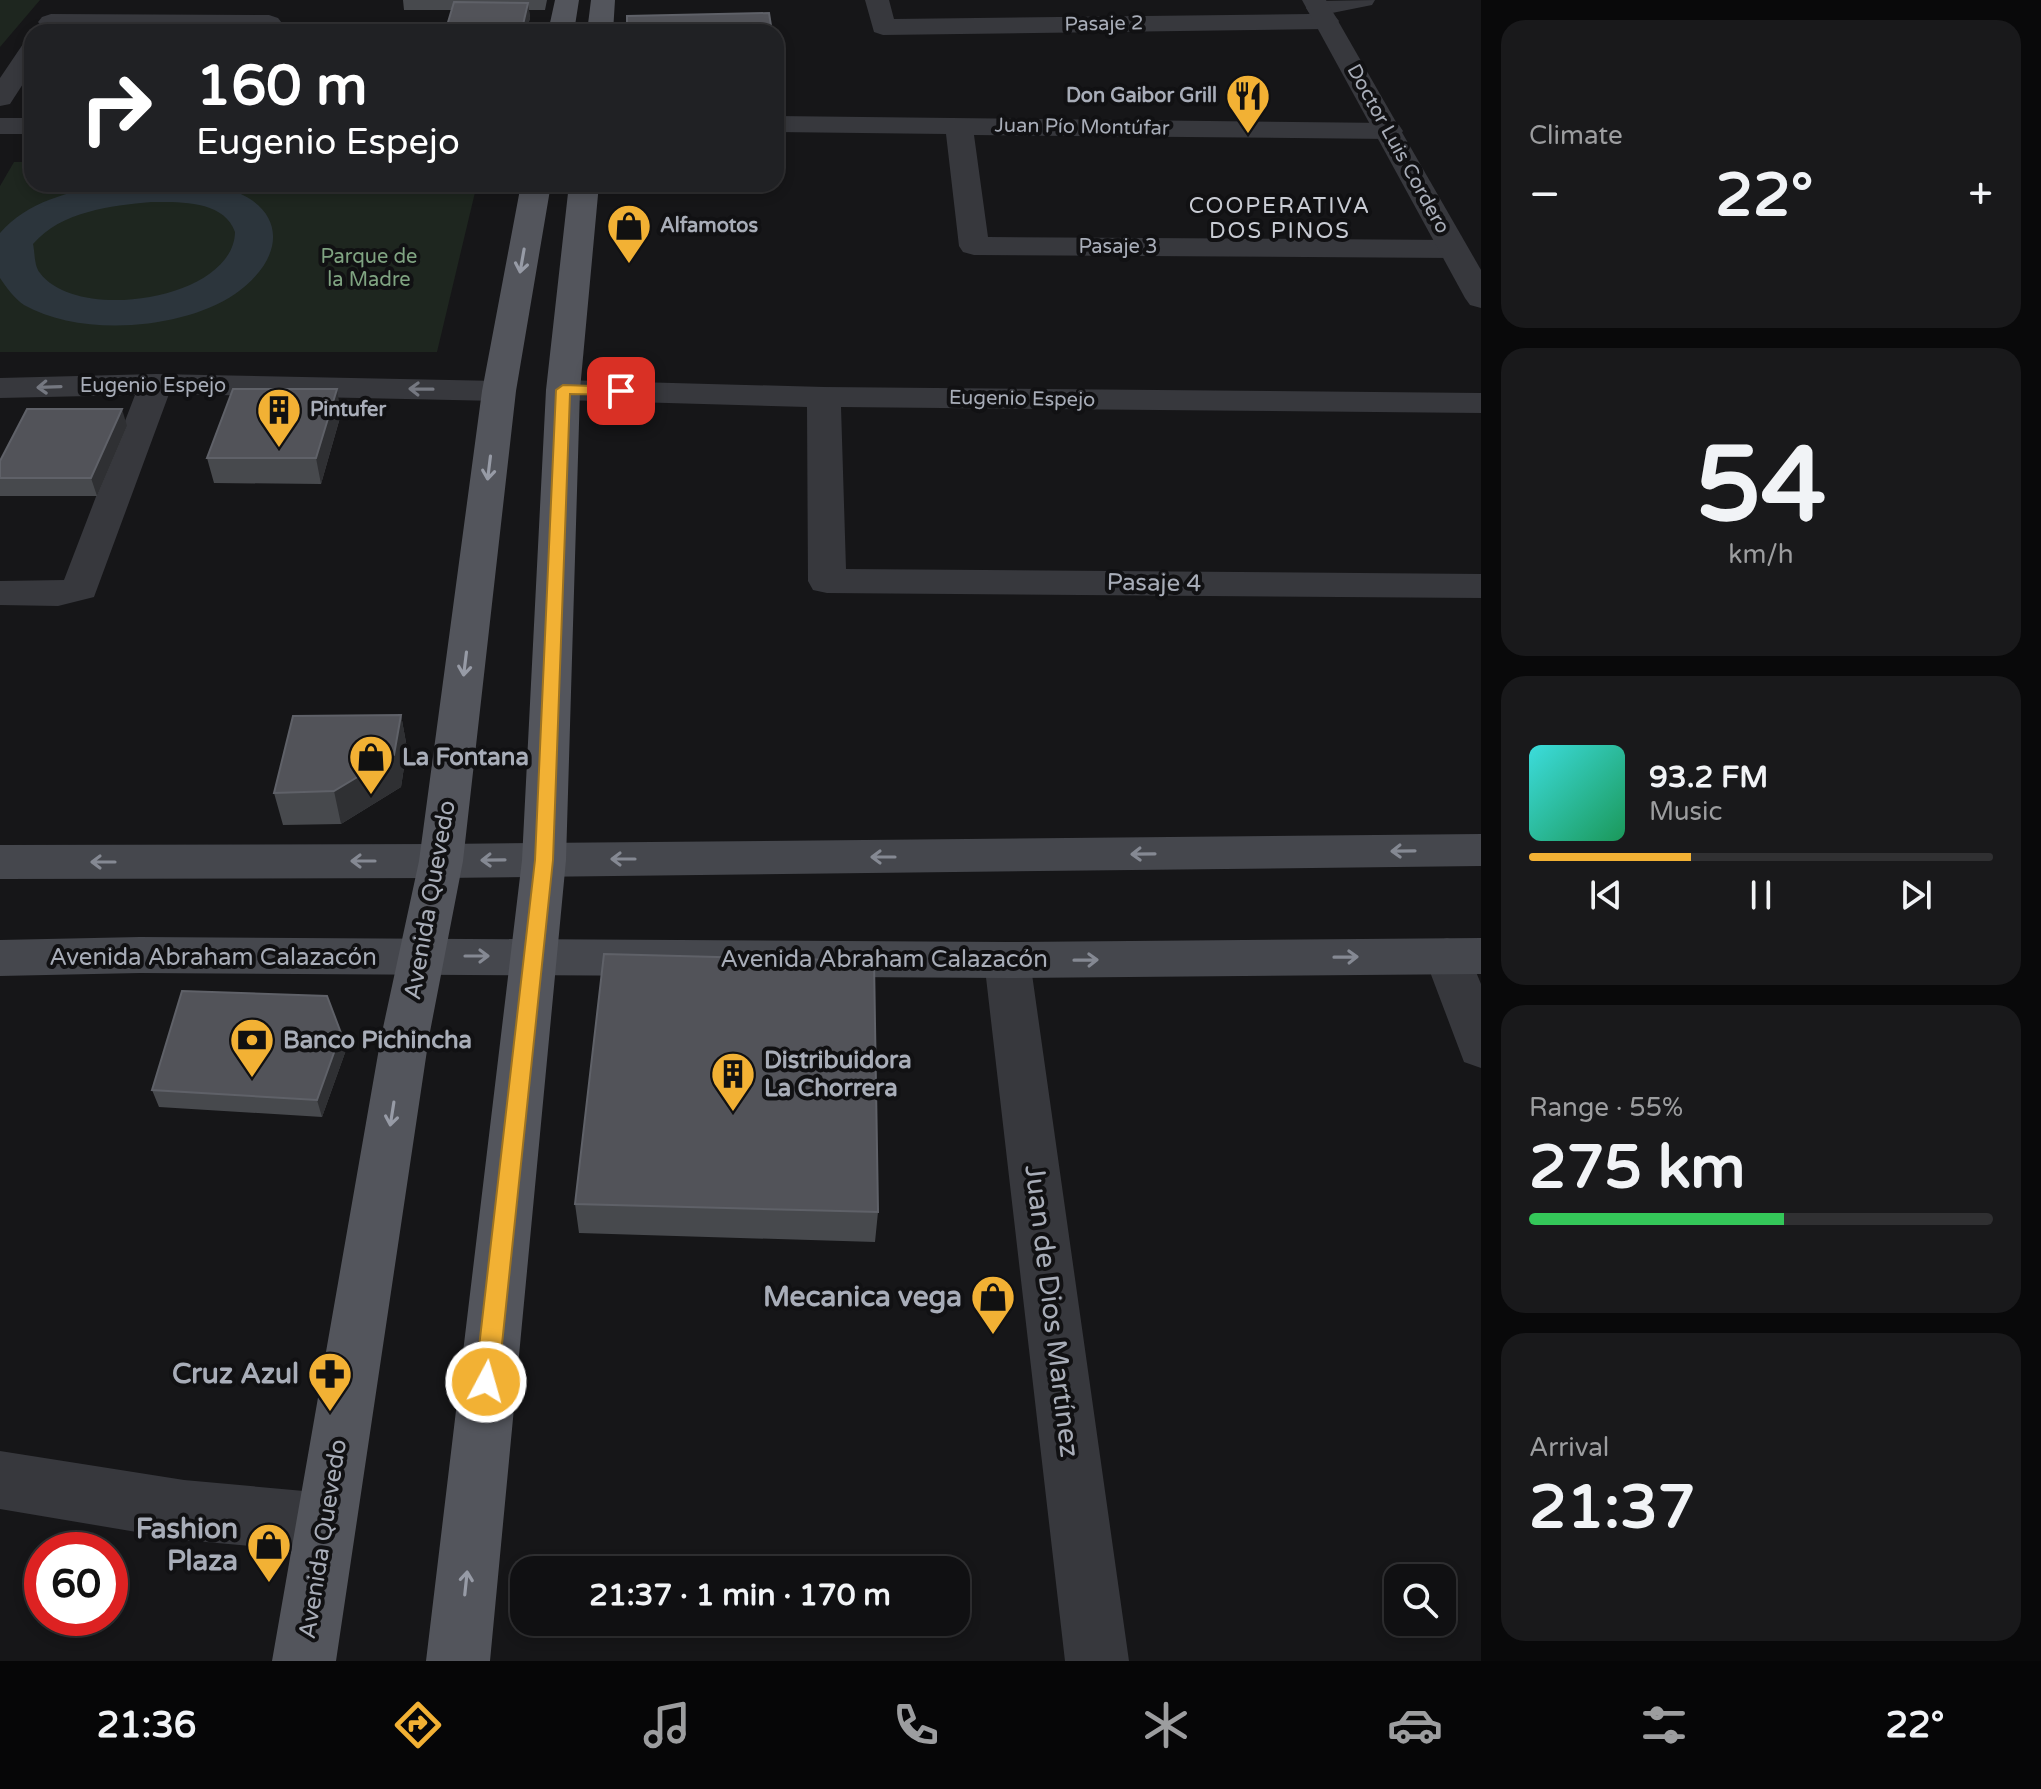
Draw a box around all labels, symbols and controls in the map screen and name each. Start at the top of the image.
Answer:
street label: Pasaje 2 [1064,11,1144,37]
text: 160 m [196,53,367,120]
icon: right [64,56,168,160]
street label: Doctor Luis Cordero [1341,60,1455,238]
restaurant icon: Don Gaibor Grill [1224,72,1272,135]
place label: Don Gaibor Grill [1066,84,1217,108]
street label: Juan Pío Montúfar [994,113,1170,141]
text: Climate [1529,120,1623,151]
text: Eugenio Espejo [196,121,460,164]
text: 22° [1715,160,1813,232]
text: − [1529,169,1560,222]
text: + [1968,169,1993,222]
district label: COOPERATIVA DOS PINOS [1189,193,1371,244]
shop icon: Alfamotos [605,202,653,265]
place label: Alfamotos [660,214,758,238]
street label: Pasaje 3 [1078,235,1158,259]
park label: Parque de la Madre [321,245,417,292]
one-way arrow [513,248,528,273]
pin [587,357,655,425]
icon: arrive [599,369,643,413]
street label: Eugenio Espejo [80,374,226,398]
one-way arrow [36,379,63,395]
one-way arrow [408,382,435,397]
building icon: Pintufer [255,386,303,449]
street label: Eugenio Espejo [949,386,1095,412]
place label: Pintufer [310,398,386,422]
text: 54 [1696,424,1826,549]
one-way arrow [481,455,496,481]
text: km/h [1728,539,1794,570]
street label: Pasaje 4 [1106,568,1202,598]
one-way arrow [457,651,472,676]
shop icon: La Fontana [347,733,395,796]
place label: La Fontana [402,743,529,772]
text: 93.2 FM [1649,759,1768,796]
text: Music [1649,796,1722,827]
street label: Avenida Quevedo [398,798,462,1002]
one-way arrow [1390,843,1417,859]
one-way arrow [1130,846,1157,862]
one-way arrow [870,849,897,865]
one-way arrow [610,851,637,867]
one-way arrow [480,852,507,868]
one-way arrow [350,853,377,869]
one-way arrow [90,854,117,870]
icon: previous [1584,873,1628,917]
icon: pause [1739,873,1783,917]
icon: next [1894,873,1938,917]
street label: Avenida Abraham Calazacón [49,943,377,972]
street label: Avenida Abraham Calazacón [720,945,1048,974]
one-way arrow [463,948,490,964]
one-way arrow [1332,949,1359,965]
one-way arrow [1072,952,1099,967]
bank icon: Banco Pichincha [228,1016,276,1079]
place label: Banco Pichincha [283,1026,472,1055]
place label: Distribuidora La Chorrera [764,1046,912,1103]
building icon: Distribuidora La Chorrera [709,1050,757,1113]
text: Range · 55% [1529,1092,1683,1123]
one-way arrow [384,1101,399,1126]
text: 275 km [1529,1132,1745,1204]
street label: Juan de Dios Martínez [1017,1163,1087,1459]
shop icon: Mecanica vega [969,1273,1017,1336]
place label: Mecanica vega [763,1280,962,1314]
position arrow [444,1340,528,1424]
pharmacy icon: Cruz Azul [306,1350,354,1413]
place label: Cruz Azul [172,1357,299,1391]
text: Arrival [1529,1432,1609,1463]
street label: Avenida Quevedo [293,1437,353,1641]
text: 21:37 [1529,1472,1695,1544]
place label: Fashion Plaza [136,1512,238,1578]
shop icon: Fashion Plaza [245,1521,293,1584]
speed limit sign: 60 [24,1532,128,1636]
map controls [1384,1564,1456,1636]
button: search [1384,1564,1456,1636]
one-way arrow [459,1570,474,1597]
text: 21:37 · 1 min · 170 m [589,1577,891,1614]
icon: directions [390,1697,446,1753]
icon: music [639,1697,695,1753]
icon: phone [888,1697,944,1753]
icon: climate [1138,1697,1194,1753]
icon: car [1387,1697,1443,1753]
icon: filters [1636,1697,1692,1753]
text: 21:36 [97,1704,196,1747]
text: 22° [1886,1704,1944,1747]

